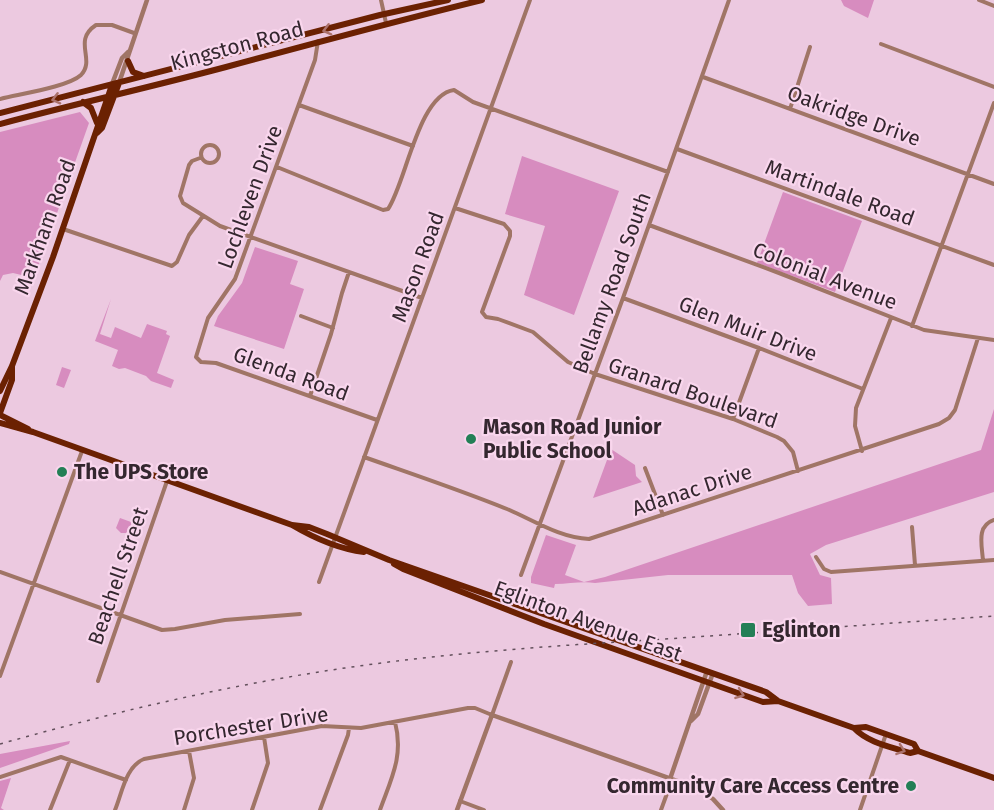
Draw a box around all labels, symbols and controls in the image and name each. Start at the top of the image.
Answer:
street label: Kingston Road [167,16,307,76]
one-way arrow [323,22,333,35]
street label: Oakridge Drive [784,80,924,152]
one-way arrow [51,92,62,104]
street label: Lochleven Drive [212,122,288,272]
street label: Martindale Road [762,154,918,232]
street label: Markham Road [8,156,82,298]
street label: Bellamy Road South [567,189,657,377]
street label: Mason Road [386,208,450,326]
street label: Colonial Avenue [749,236,901,316]
street label: Glen Muir Drive [675,291,821,367]
street label: Glenda Road [230,341,352,407]
street label: Granard Boulevard [605,352,781,434]
place label: Mason Road Junior Public School [483,414,662,464]
marker: Mason Road Junior Public School [464,432,478,446]
street label: Adanac Drive [629,458,755,522]
place label: The UPS Store [74,459,209,485]
marker: The UPS Store [55,465,69,479]
street label: Beachell Street [82,503,154,648]
street label: Eglinton Avenue East [490,575,686,667]
place label: Eglinton [762,617,841,643]
marker: Eglinton [739,621,757,639]
one-way arrow [735,686,745,699]
street label: Porchester Drive [172,701,330,751]
one-way arrow [895,743,906,755]
place label: Community Care Access Centre [607,773,899,799]
marker: Community Care Access Centre [904,779,918,793]

